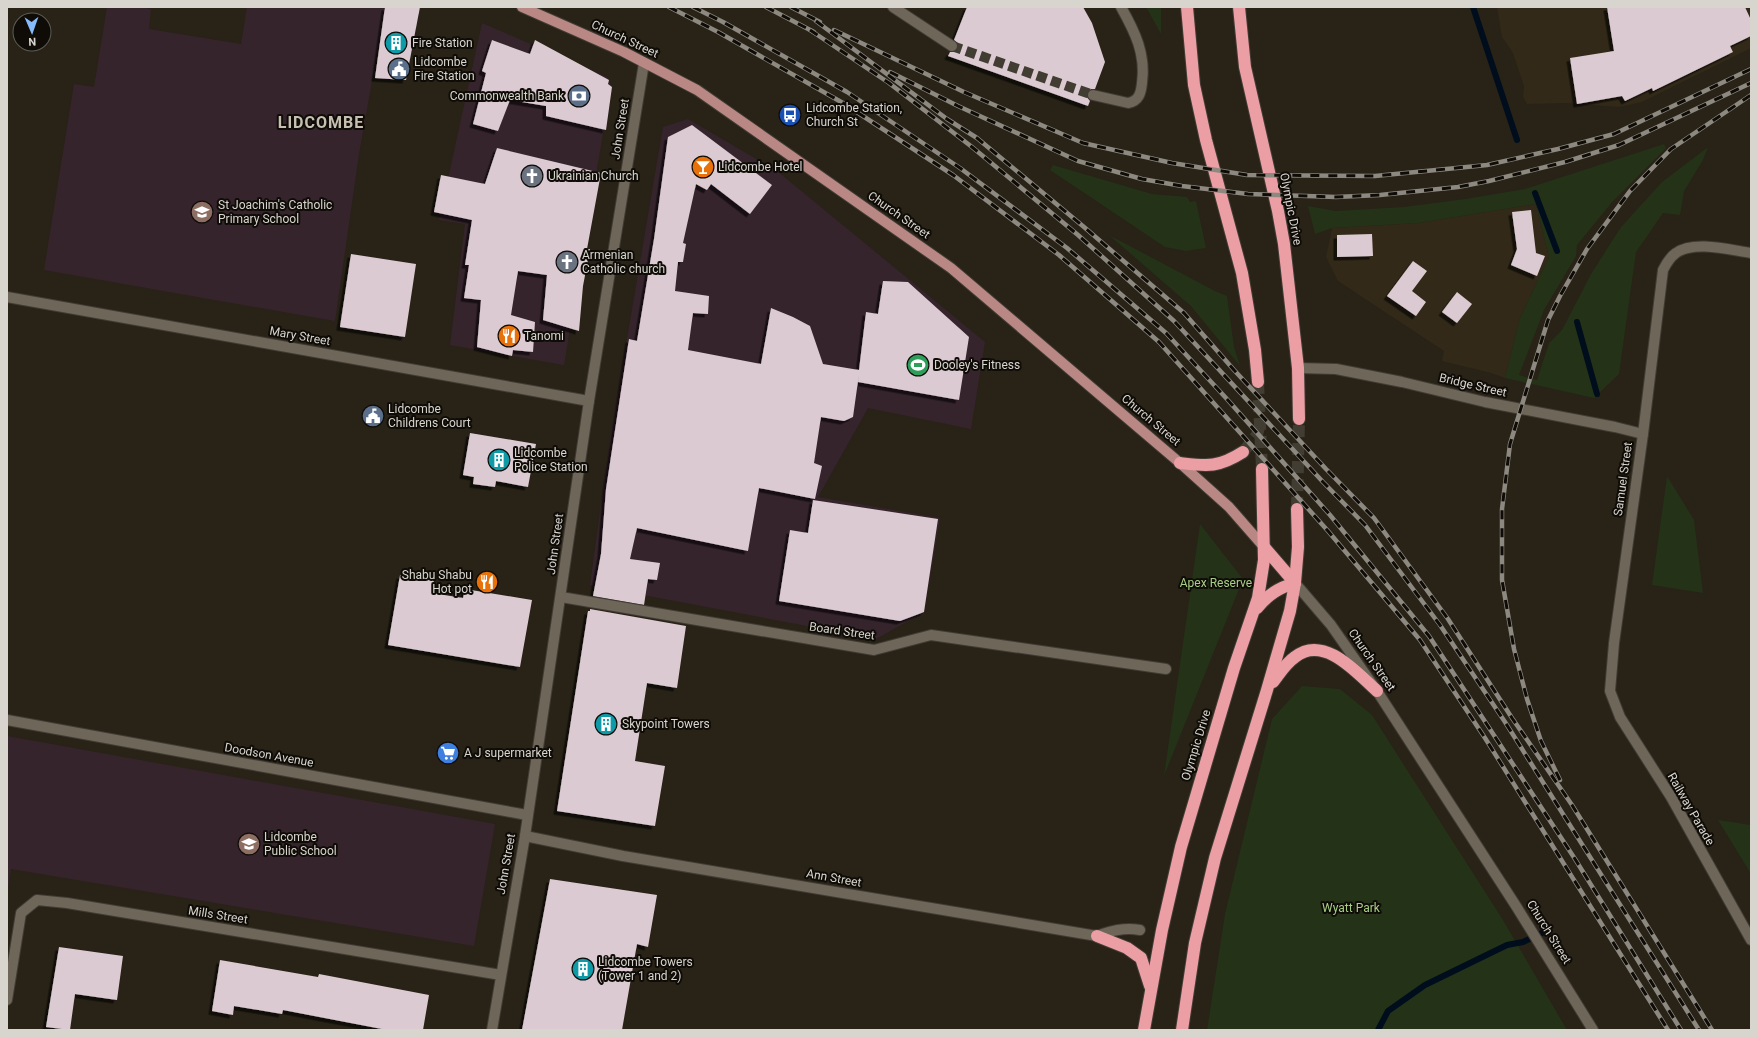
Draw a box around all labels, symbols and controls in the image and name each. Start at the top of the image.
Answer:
north arrow [12,12,52,52]
street label: Church Street [589,17,661,61]
building icon: Fire Station [383,30,409,56]
text: N [28,35,36,48]
place label: Fire Station [412,36,473,50]
place label: Lidcombe Fire Station [414,55,475,83]
public building icon: Lidcombe Fire Station [386,56,412,82]
bank icon: Commonwealth Bank [566,83,592,109]
place label: Commonwealth Bank [450,89,565,103]
street label: John Street [608,98,632,160]
place label: Lidcombe Station, Church St [806,101,902,129]
bus stop icon: Lidcombe Station, Church St [777,102,803,128]
district label: LIDCOMBE [278,113,364,132]
bar icon: Lidcombe Hotel [690,154,716,180]
place label: Lidcombe Hotel [718,160,803,174]
church icon: Ukrainian Church [519,163,545,189]
place label: Ukrainian Church [548,169,639,183]
street label: Olympic Drive [1277,172,1305,246]
street label: Church Street [865,188,933,242]
place label: St Joachim's Catholic Primary School [218,198,332,226]
school or university icon: St Joachim's Catholic Primary School [189,199,215,225]
place label: Armenian Catholic church [582,248,665,276]
church icon: Armenian Catholic church [554,249,580,275]
restaurant icon: Tanomi [496,323,522,349]
street label: Mary Street [269,324,332,348]
place label: Tanomi [524,329,564,343]
sports icon: Dooley's Fitness [905,352,931,378]
place label: Dooley's Fitness [934,358,1020,372]
street label: Bridge Street [1438,370,1508,400]
street label: Church Street [1119,391,1183,449]
place label: Lidcombe Childrens Court [388,402,471,430]
public building icon: Lidcombe Childrens Court [360,403,386,429]
street label: Samuel Street [1611,441,1635,517]
place label: Lidcombe Police Station [514,446,588,474]
building icon: Lidcombe Police Station [486,447,512,473]
street label: John Street [544,513,566,575]
place label: Shabu Shabu Hot pot [402,568,472,596]
restaurant icon: Shabu Shabu Hot pot [474,569,500,595]
park label: Apex Reserve [1180,576,1252,590]
street label: Board Street [808,619,876,643]
street label: Church Street [1345,626,1399,694]
street label: Olympic Drive [1179,708,1213,782]
building icon: Skypoint Towers [593,711,619,737]
place label: Skypoint Towers [622,717,710,731]
street label: Doodson Avenue [223,740,315,770]
supermarket icon: A J supermarket [435,740,461,766]
place label: A J supermarket [464,746,552,760]
street label: Railway Parade [1665,770,1717,848]
place label: Lidcombe Public School [264,830,337,858]
school or university icon: Lidcombe Public School [236,831,262,857]
street label: John Street [494,833,518,895]
street label: Ann Street [805,866,863,890]
street label: Church Street [1524,898,1574,967]
park label: Wyatt Park [1322,901,1381,915]
street label: Mills Street [187,903,249,927]
place label: Lidcombe Towers (Tower 1 and 2) [598,955,693,983]
building icon: Lidcombe Towers (Tower 1 and 2) [570,956,596,982]

